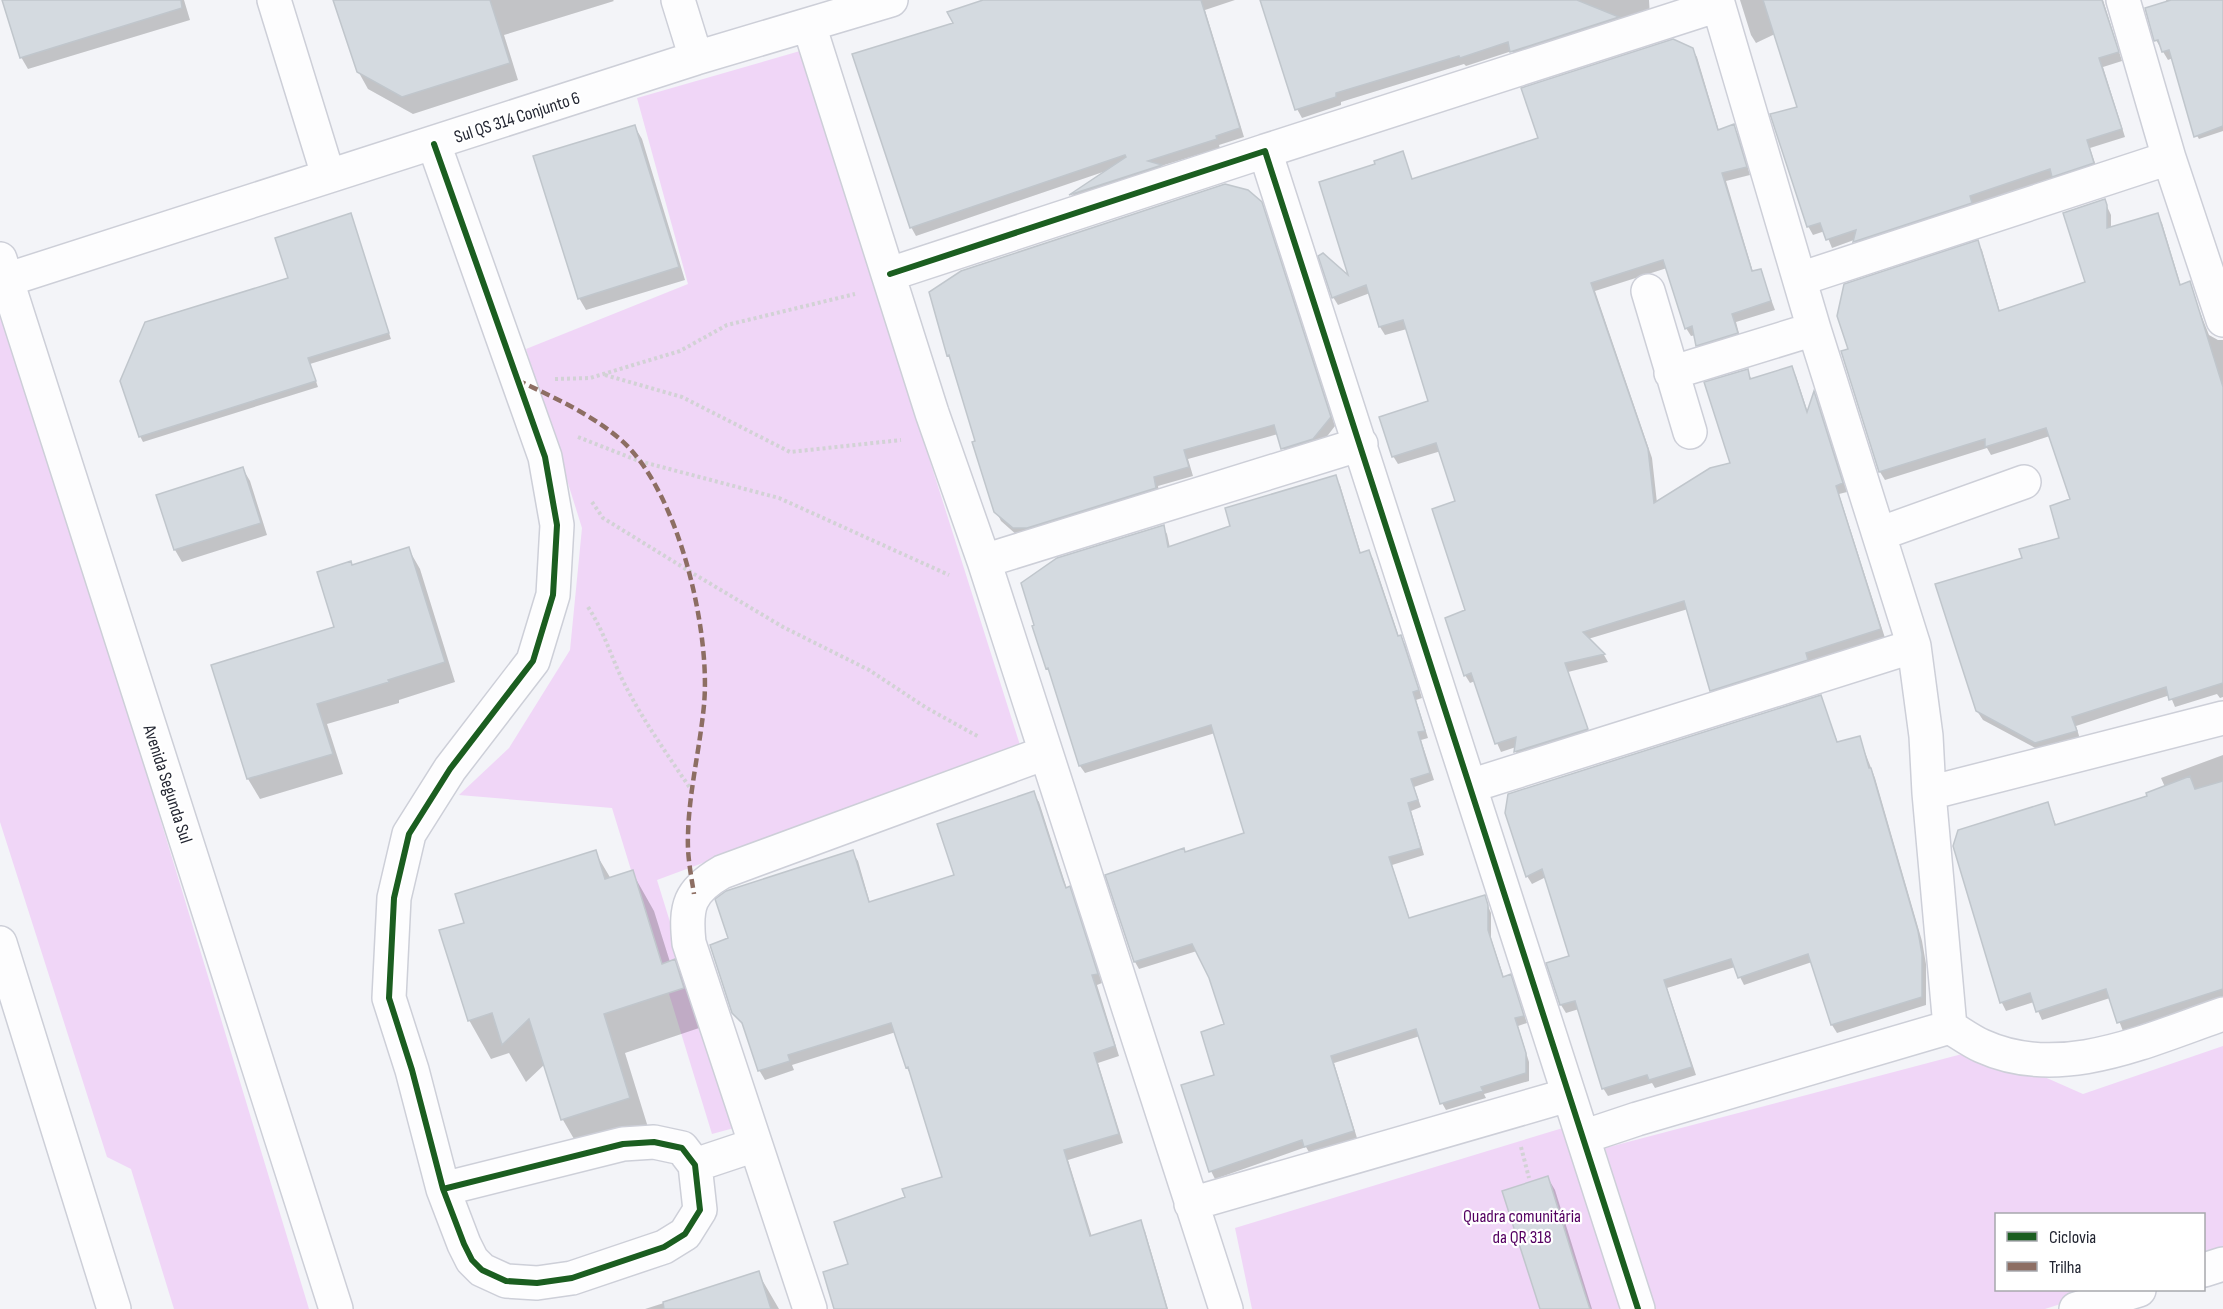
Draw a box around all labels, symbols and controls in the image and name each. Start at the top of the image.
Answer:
street label: Sul QS 314 Conjunto 6 [452,87,583,148]
street label: Avenida Segunda Sul [138,721,197,846]
park label: Quadra comunitária da QR 318 [1463,1206,1581,1248]
legend [1995,1213,2205,1291]
text: Ciclovia [2049,1227,2096,1248]
text: Trilha [2049,1257,2082,1278]

